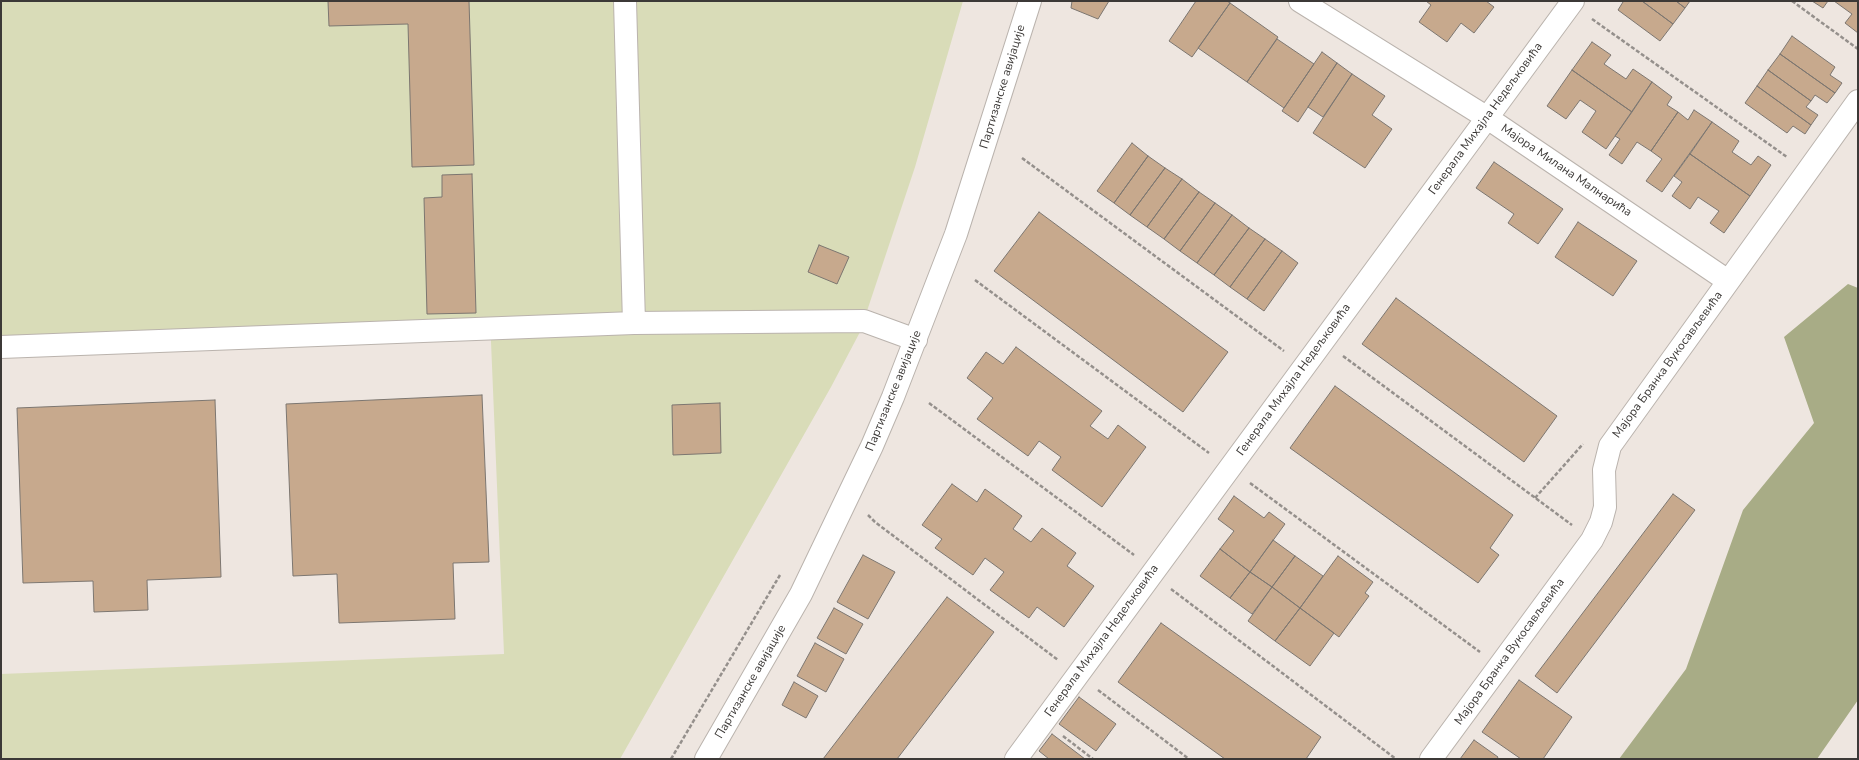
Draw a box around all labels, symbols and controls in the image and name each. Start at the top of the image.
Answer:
street label: Партизанске авијације [977,23,1029,151]
street label: Генерала Михајла Недељковића [1426,40,1546,198]
street label: Мајора Милана Малнарића [1498,122,1634,220]
street label: Мајора Бранка Вукосављевића [1610,289,1726,441]
street label: Генерала Михајла Недељковића [1234,301,1354,459]
street label: Партизанске авијације [863,328,925,454]
street label: Генерала Михајла Недељковића [1042,562,1162,720]
street label: Мајора Бранка Вукосављевића [1452,576,1568,728]
street label: Партизанске авијације [712,622,790,742]

